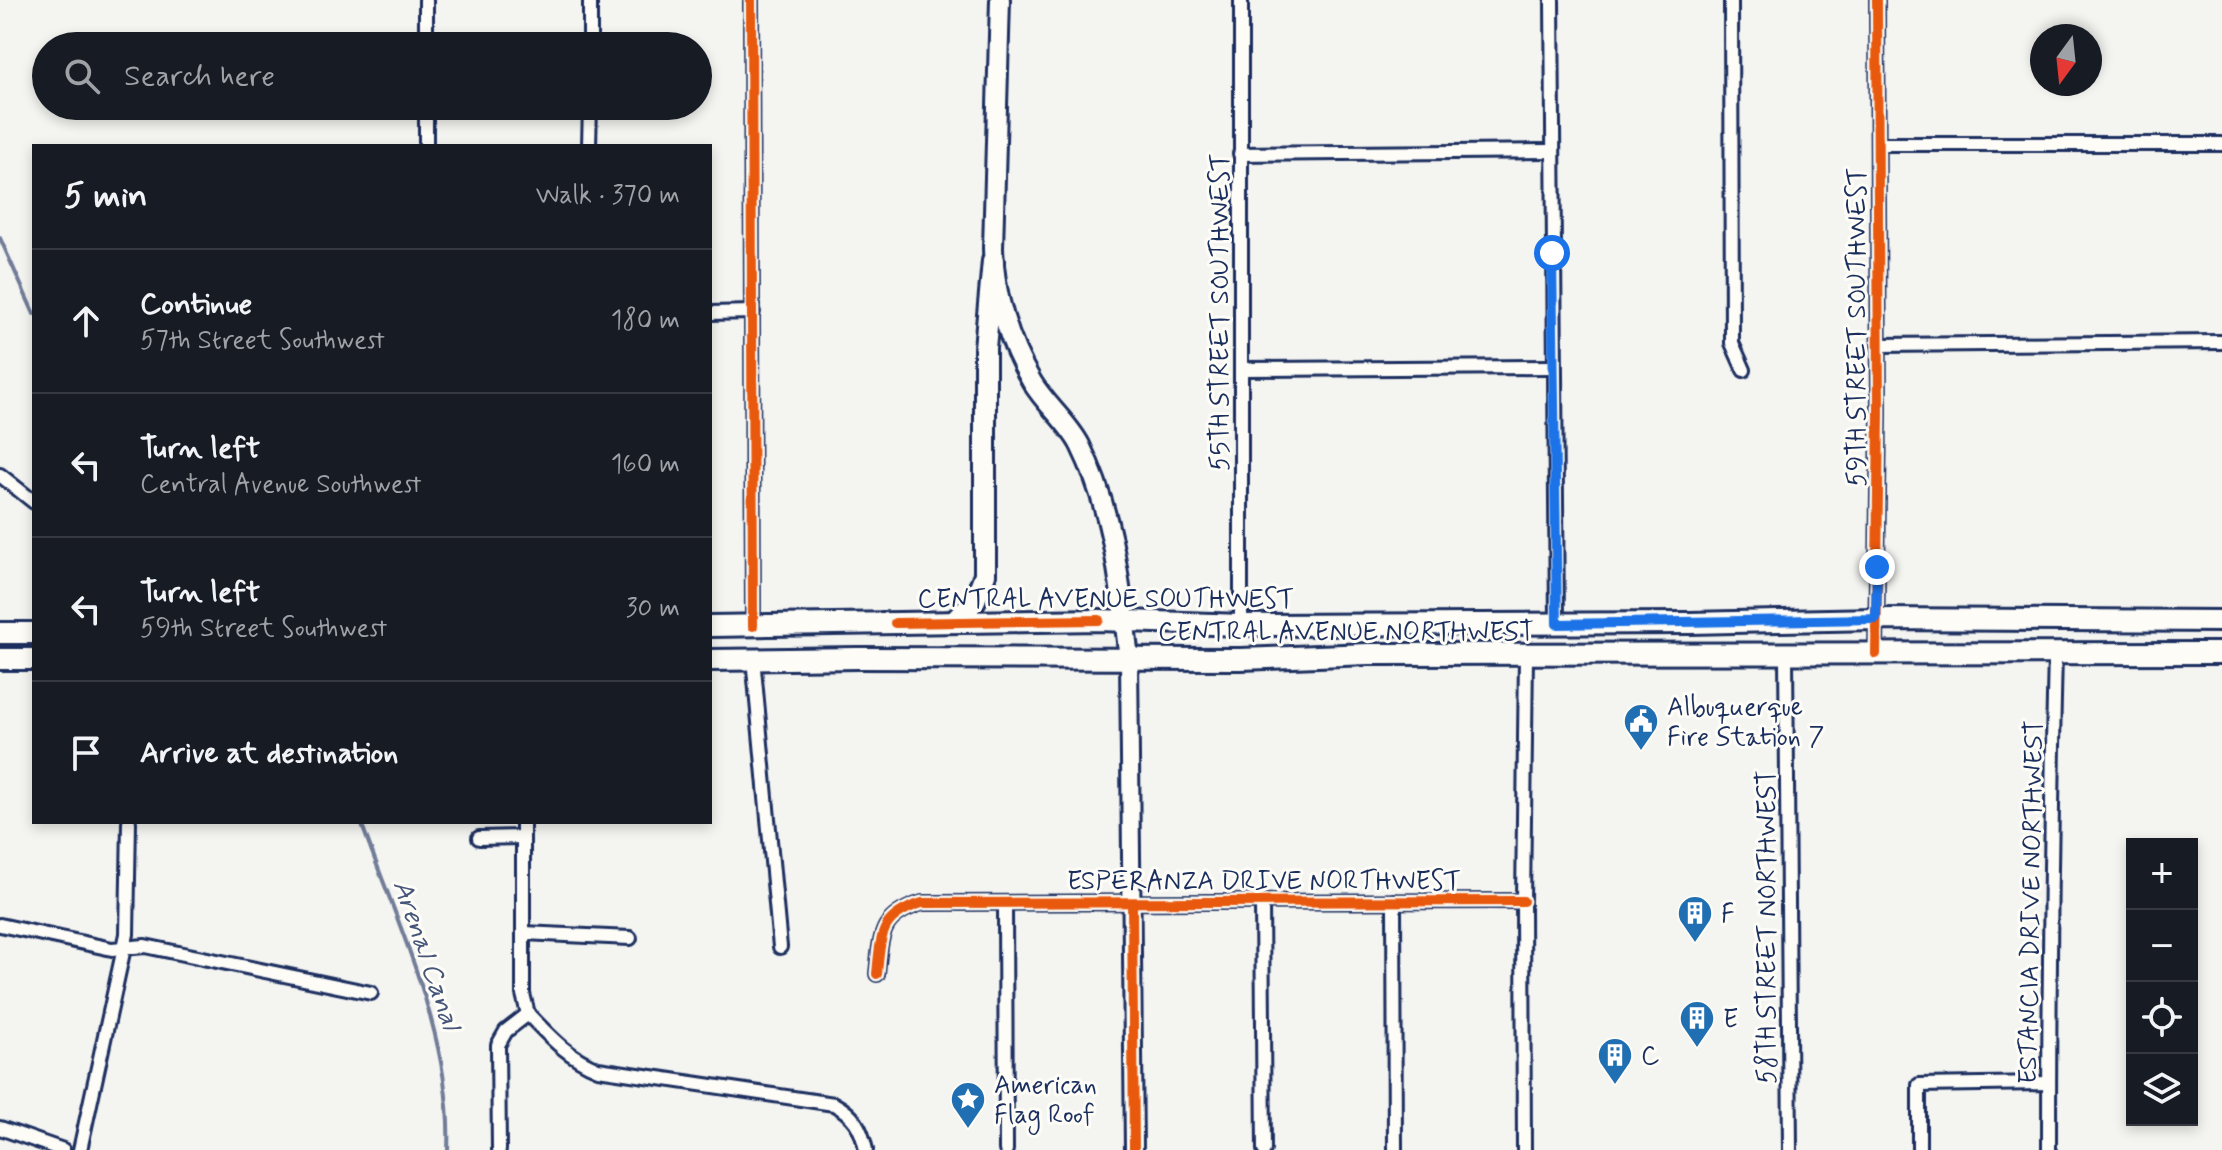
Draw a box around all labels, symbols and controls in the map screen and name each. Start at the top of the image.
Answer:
north arrow [2030,24,2102,96]
search box [32,32,712,120]
icon: search [60,54,104,98]
text: Search here [124,57,275,96]
street label: 55TH STREET SOUTHWEST [1204,153,1238,471]
street label: 59TH STREET SOUTHWEST [1841,167,1875,487]
text: 5 min [64,174,147,219]
text: Walk · 370 m [536,179,680,213]
route start [1534,235,1570,271]
text: Continue [140,285,252,324]
icon: ahead [64,299,108,343]
text: 180 m [611,304,680,338]
text: 57th Street Southwest [140,324,385,358]
text: Turn left [140,429,260,468]
icon: left [64,443,108,487]
text: 160 m [611,448,680,482]
text: Central Avenue Southwest [140,468,421,502]
route end [1859,549,1895,585]
text: Turn left [140,573,260,612]
street label: CENTRAL AVENUE SOUTHWEST [918,583,1294,617]
icon: left [64,587,108,631]
text: 30 m [626,592,680,626]
text: 59th Street Southwest [140,612,387,646]
street label: CENTRAL AVENUE NORTHWEST [1158,616,1534,650]
place label: Albuquerque Fire Station 7 [1667,691,1824,755]
public building icon: Albuquerque Fire Station 7 [1622,702,1660,752]
street label: ESTANCIA DRIVE NORTHWEST [2012,720,2052,1084]
icon: arrive [64,731,108,775]
text: Arrive at destination [140,734,398,773]
street label: 58TH STREET NORTHWEST [1751,770,1785,1084]
map controls [2126,838,2198,1126]
button: + [2126,838,2198,910]
street label: ESPERANZA DRIVE NORTHWEST [1067,865,1461,899]
water label: Arenal Canal [383,875,470,1038]
building icon: F [1676,894,1714,944]
place label: F [1721,898,1735,932]
button: − [2126,910,2198,982]
button: locate [2126,982,2198,1054]
building icon: E [1678,999,1716,1049]
place label: E [1723,1003,1738,1037]
building icon: C [1596,1036,1634,1086]
place label: C [1641,1040,1660,1074]
button: layers [2126,1054,2198,1126]
place label: American Flag Roof [994,1069,1097,1135]
place icon: American Flag Roof [949,1080,987,1130]

